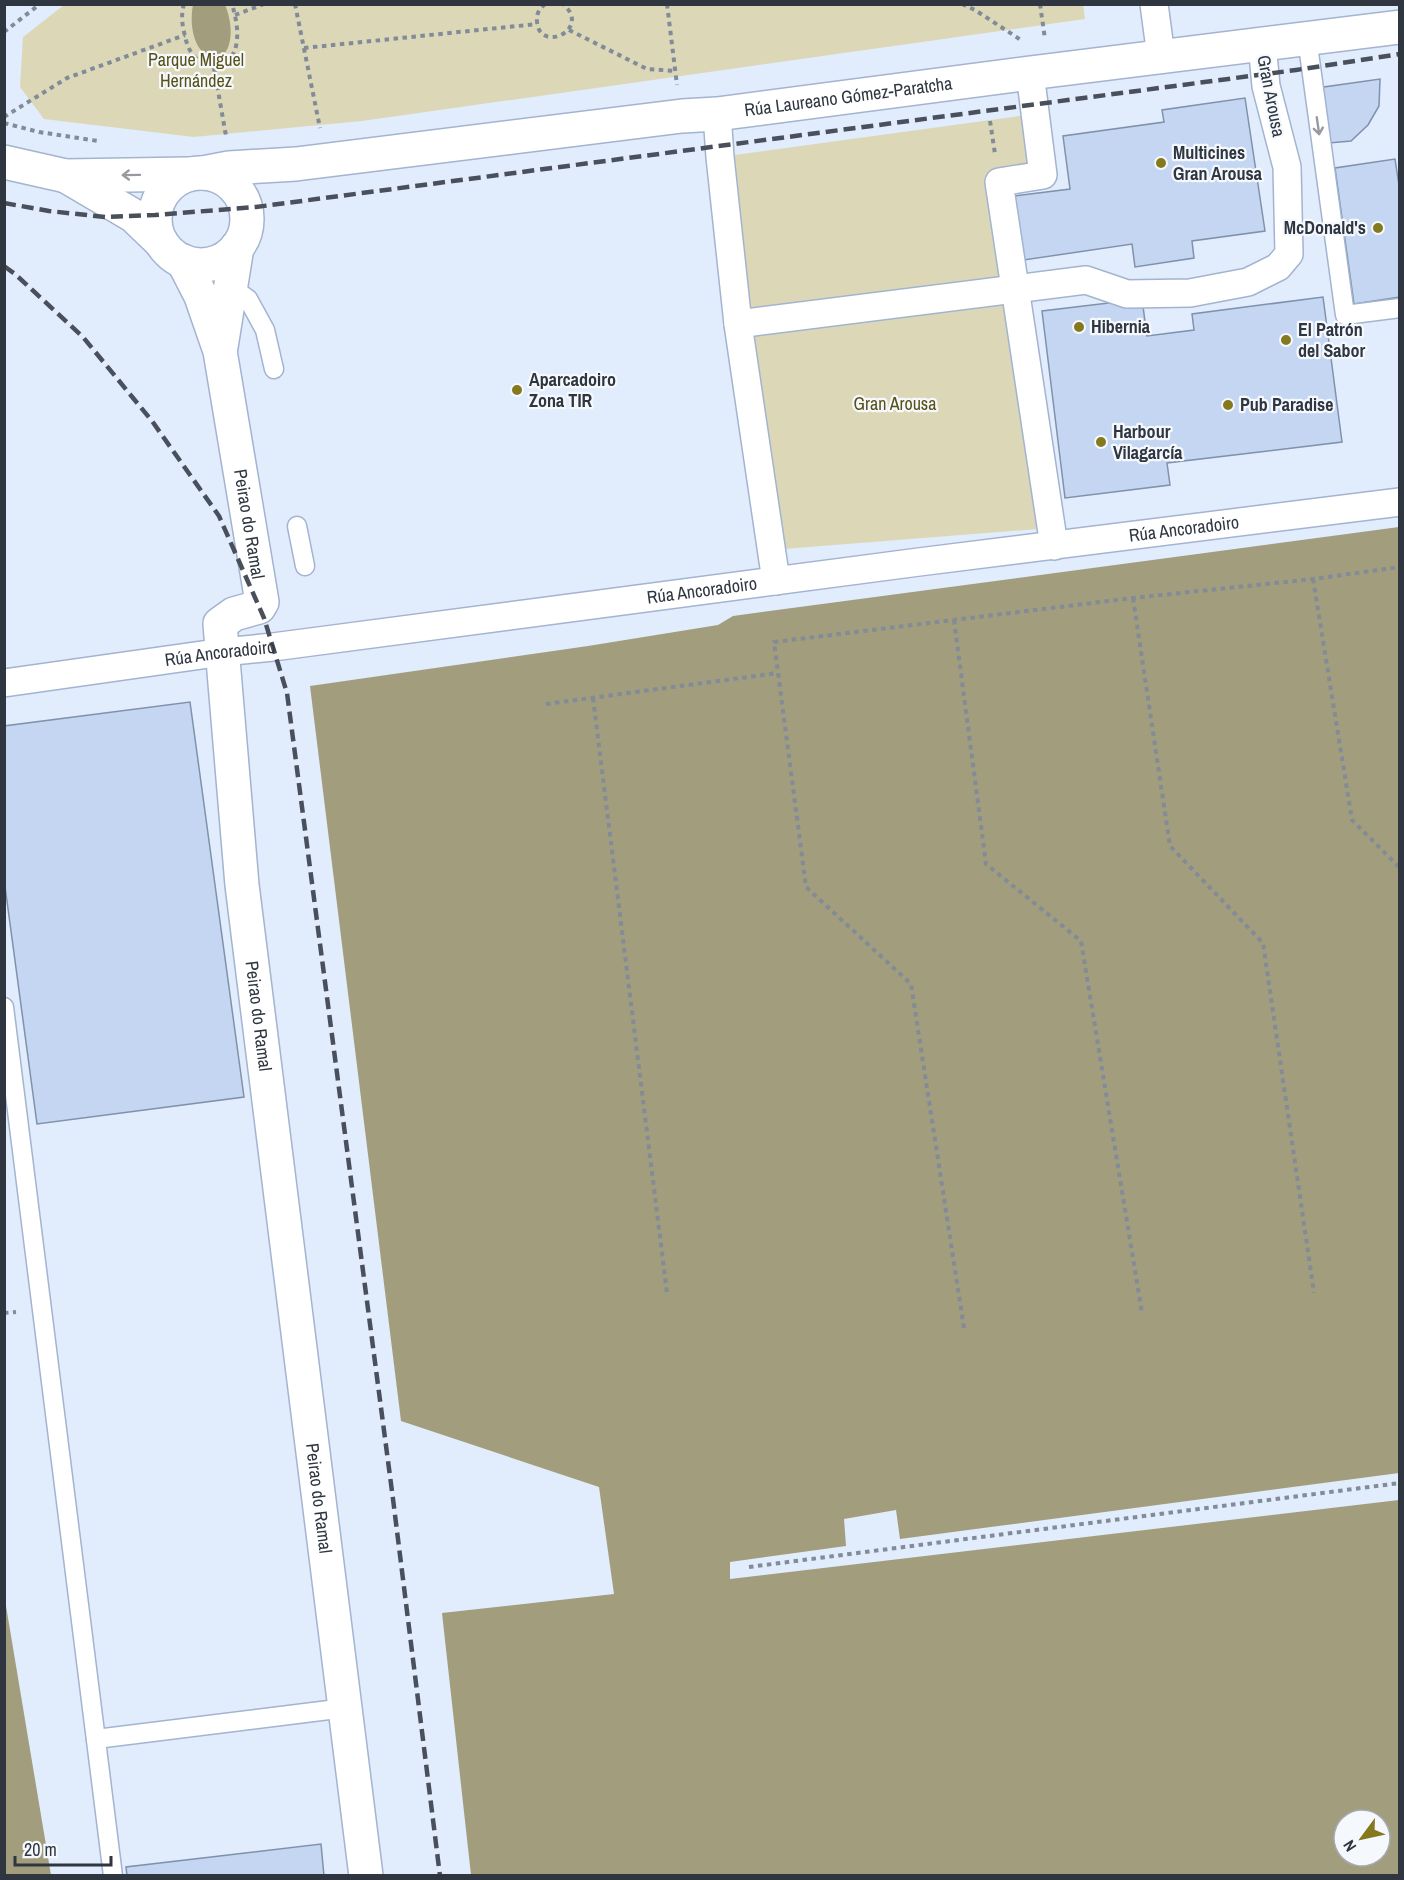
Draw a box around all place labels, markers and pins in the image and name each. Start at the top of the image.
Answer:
place label: Multicines Gran Arousa [1173,140,1263,186]
marker: Multicines Gran Arousa [1154,156,1168,170]
place label: McDonald's [1284,215,1366,240]
marker: McDonald's [1371,221,1385,235]
place label: Hibernia [1091,314,1151,339]
place label: El Patrón del Sabor [1298,317,1366,363]
marker: Hibernia [1072,320,1086,334]
marker: El Patrón del Sabor [1279,333,1293,347]
place label: Aparcadoiro Zona TIR [529,367,616,413]
marker: Aparcadoiro Zona TIR [510,383,524,397]
place label: Pub Paradise [1240,392,1334,417]
marker: Pub Paradise [1221,398,1235,412]
place label: Harbour Vilagarcía [1113,419,1183,465]
marker: Harbour Vilagarcía [1094,435,1108,449]

